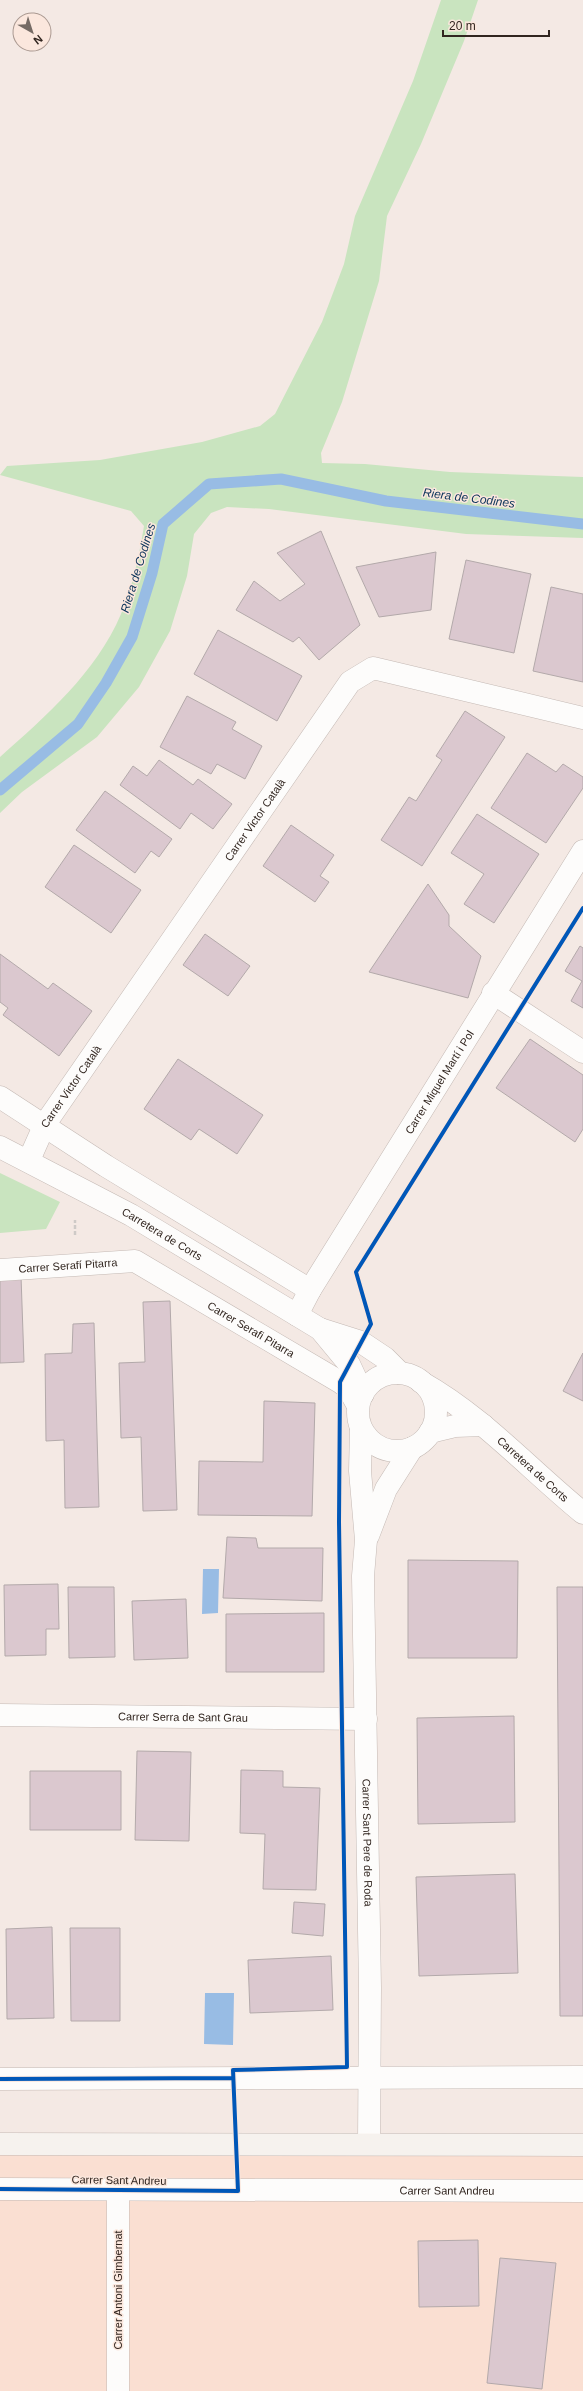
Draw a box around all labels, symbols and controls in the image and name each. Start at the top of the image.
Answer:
north arrow [12,12,52,52]
scale bar [443,12,549,38]
text: 20 m [449,19,476,33]
text: N [31,33,45,47]
water label: Riera de Codines [422,485,516,511]
water label: Riera de Codines [118,522,158,614]
street label: Carrer Victor Català [222,776,288,863]
street label: Carrer Miquel Martí i Pol [403,1028,476,1136]
street label: Carrer Victor Català [38,1042,104,1130]
street label: Carretera de Corts [120,1205,205,1263]
street label: Carrer Serafí Pitarra [18,1256,119,1275]
street label: Carrer Serafi Pitarra [206,1299,297,1360]
street label: Carretera de Corts [495,1434,571,1504]
street label: Carrer Serra de Sant Grau [118,1710,248,1724]
street label: Carrer Sant Pere de Roda [360,1778,375,1908]
street label: Carrer Sant Andreu [72,2173,166,2187]
street label: Carrer Sant Andreu [400,2184,494,2197]
street label: Carrer Antoni Gimbernat [112,2230,124,2350]

